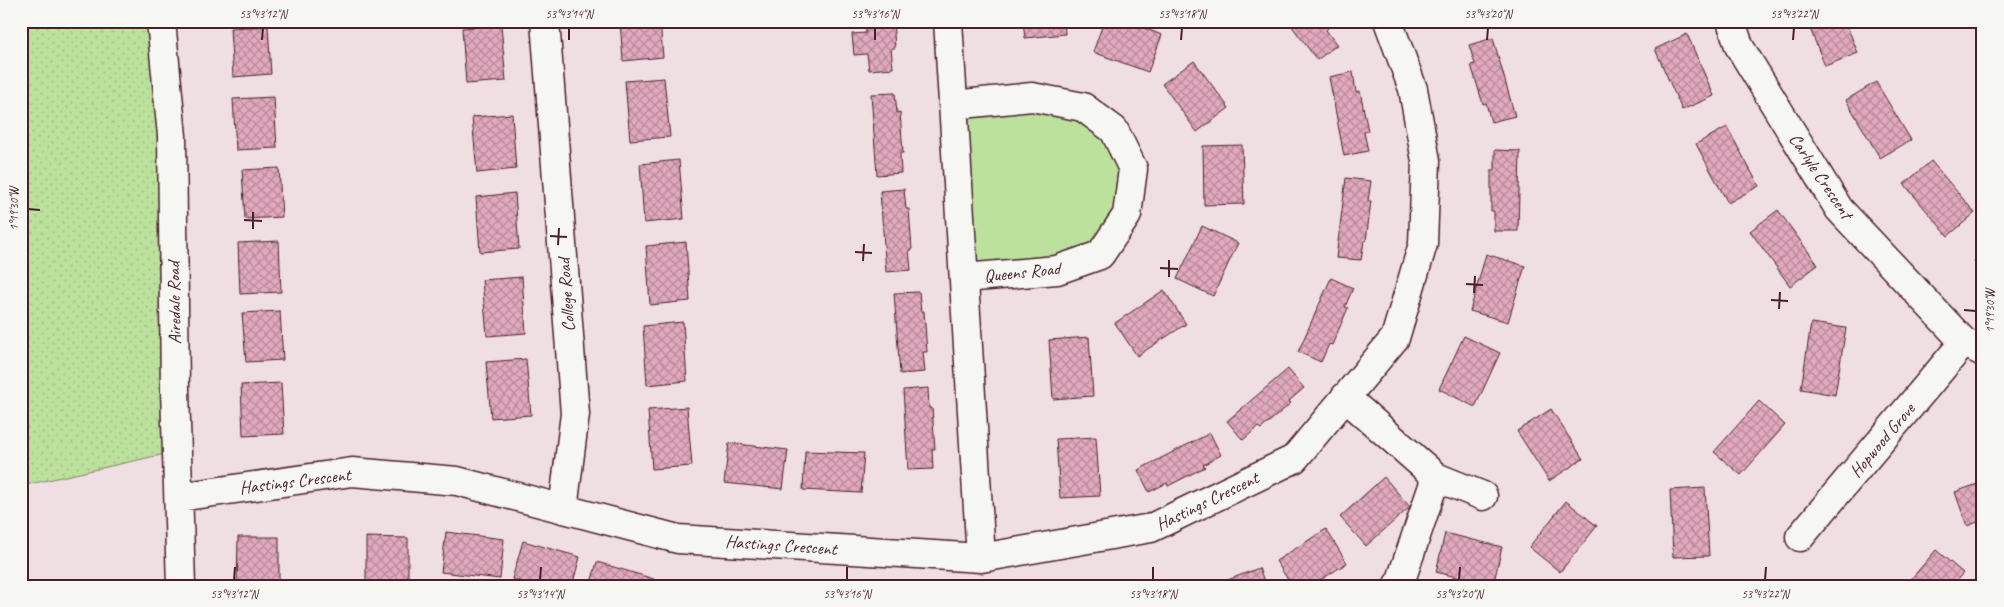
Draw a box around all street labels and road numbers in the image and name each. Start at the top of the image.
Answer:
street label: Carlyle Crescent [1784,129,1859,226]
street label: College Road [552,255,580,332]
street label: Queens Road [983,257,1064,287]
street label: Airedale Road [162,259,186,345]
street label: Hopwood Grove [1845,398,1920,482]
street label: Hastings Crescent [238,463,354,499]
street label: Hastings Crescent [1152,466,1264,535]
street label: Hastings Crescent [725,530,839,560]

